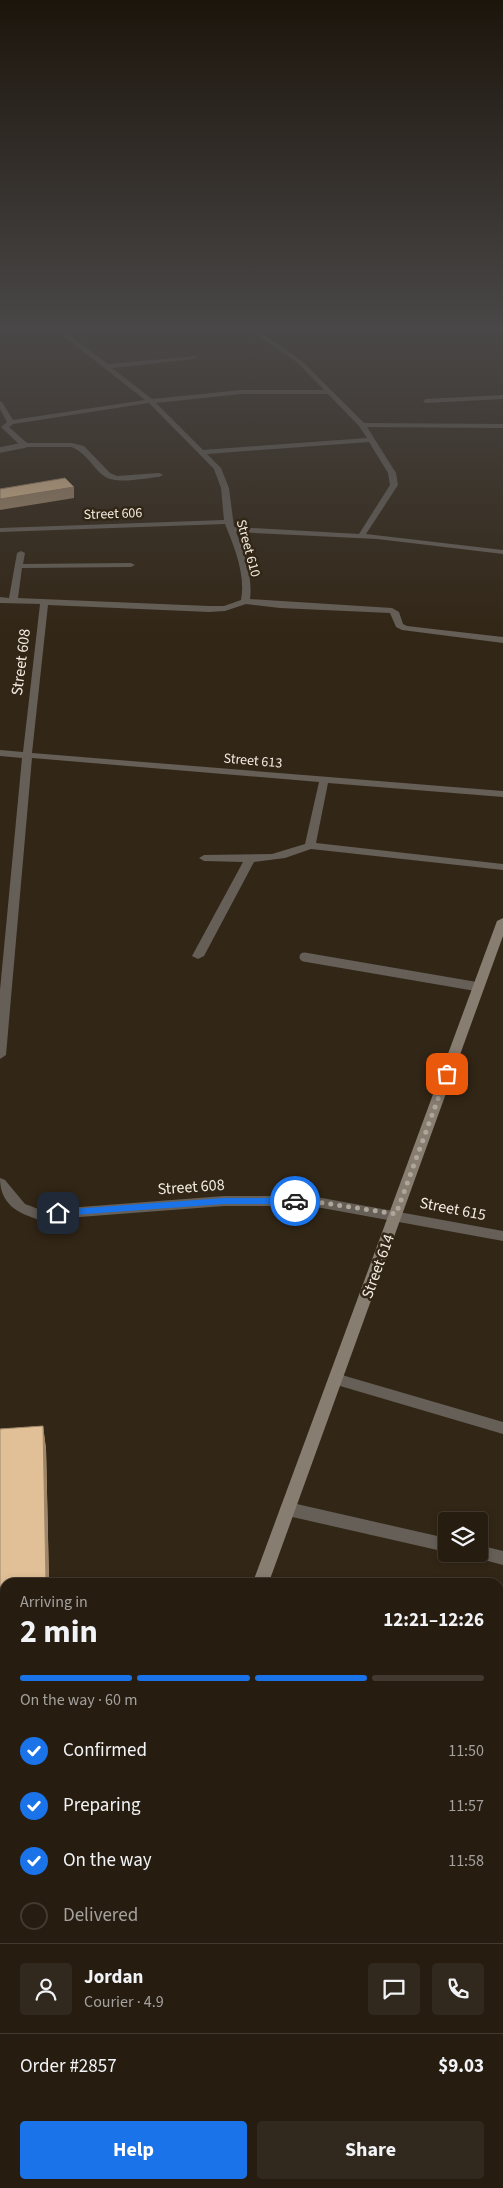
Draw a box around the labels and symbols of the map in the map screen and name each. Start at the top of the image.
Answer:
street label: Street 606 [83,503,143,525]
street label: Street 610 [231,517,265,579]
street label: Street 608 [6,627,36,697]
street label: Street 613 [223,748,283,774]
pin [426,1053,468,1095]
street label: Street 608 [157,1174,225,1200]
courier [270,1176,320,1226]
pin [37,1192,79,1234]
street label: Street 615 [418,1192,488,1226]
street label: Street 614 [356,1231,400,1302]

